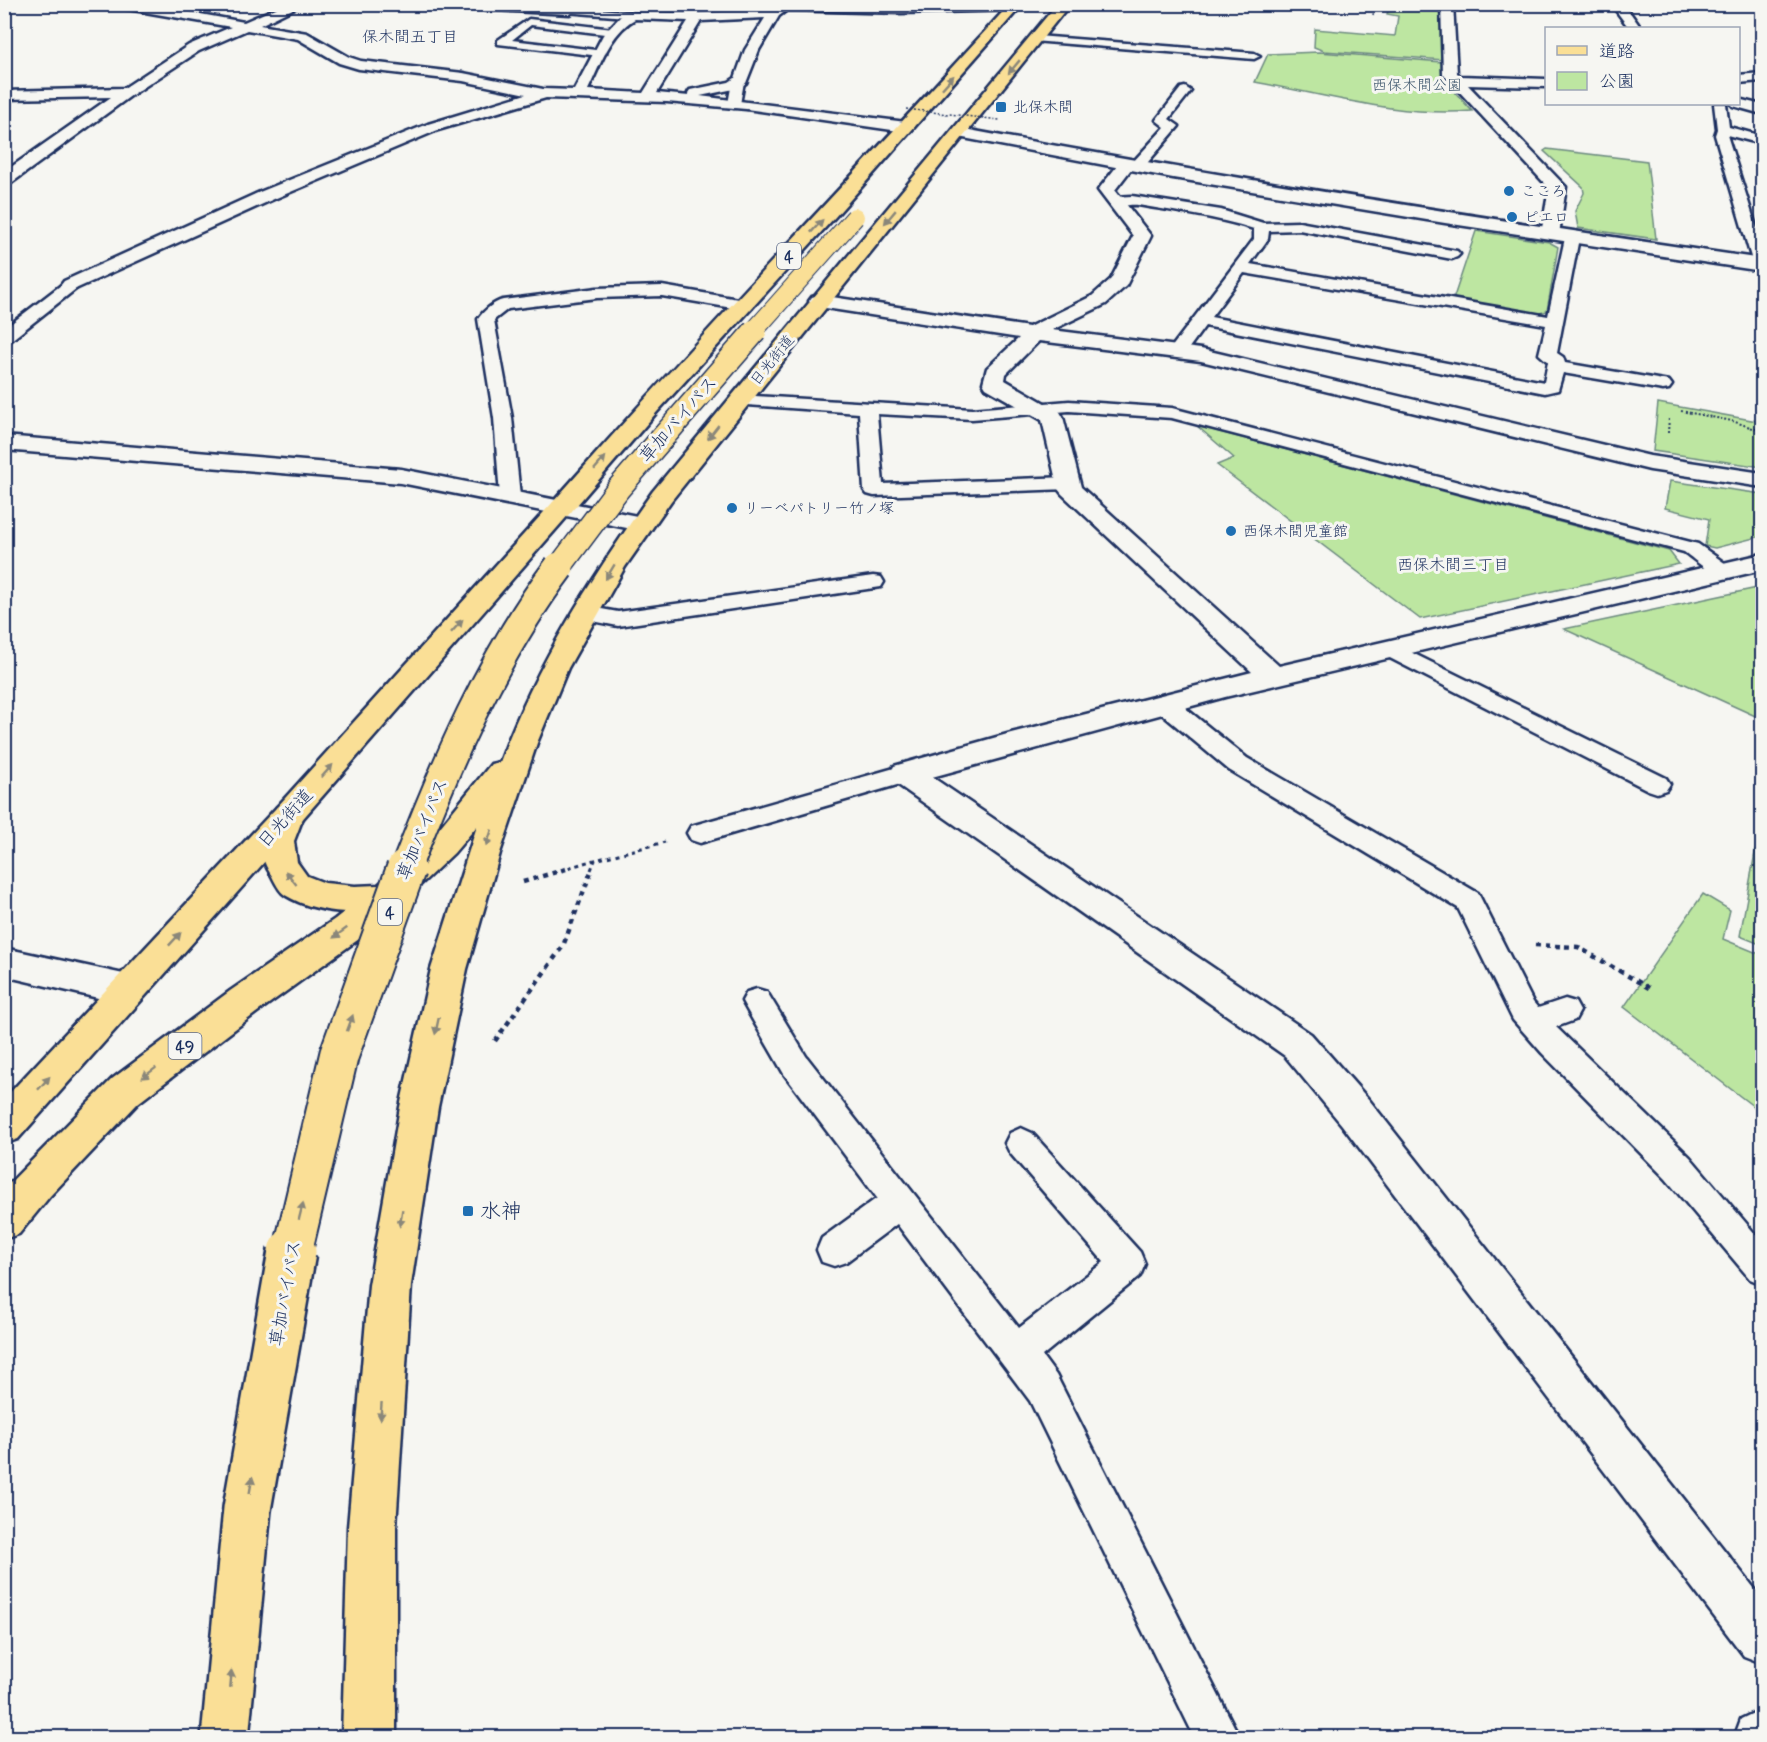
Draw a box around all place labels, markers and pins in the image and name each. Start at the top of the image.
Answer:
place label: 北保木間 [1013,98,1073,118]
marker: 北保木間 [994,100,1008,114]
place label: こころ [1521,182,1566,202]
marker: こころ [1502,184,1516,198]
place label: ピエロ [1524,208,1569,228]
marker: ピエロ [1505,210,1519,224]
place label: リーベパトリー竹ノ塚 [744,499,894,519]
marker: リーベパトリー竹ノ塚 [725,501,739,515]
place label: 西保木間児童館 [1243,522,1348,542]
marker: 西保木間児童館 [1224,524,1238,538]
place label: 水神 [480,1198,522,1226]
marker: 水神 [461,1204,475,1218]

